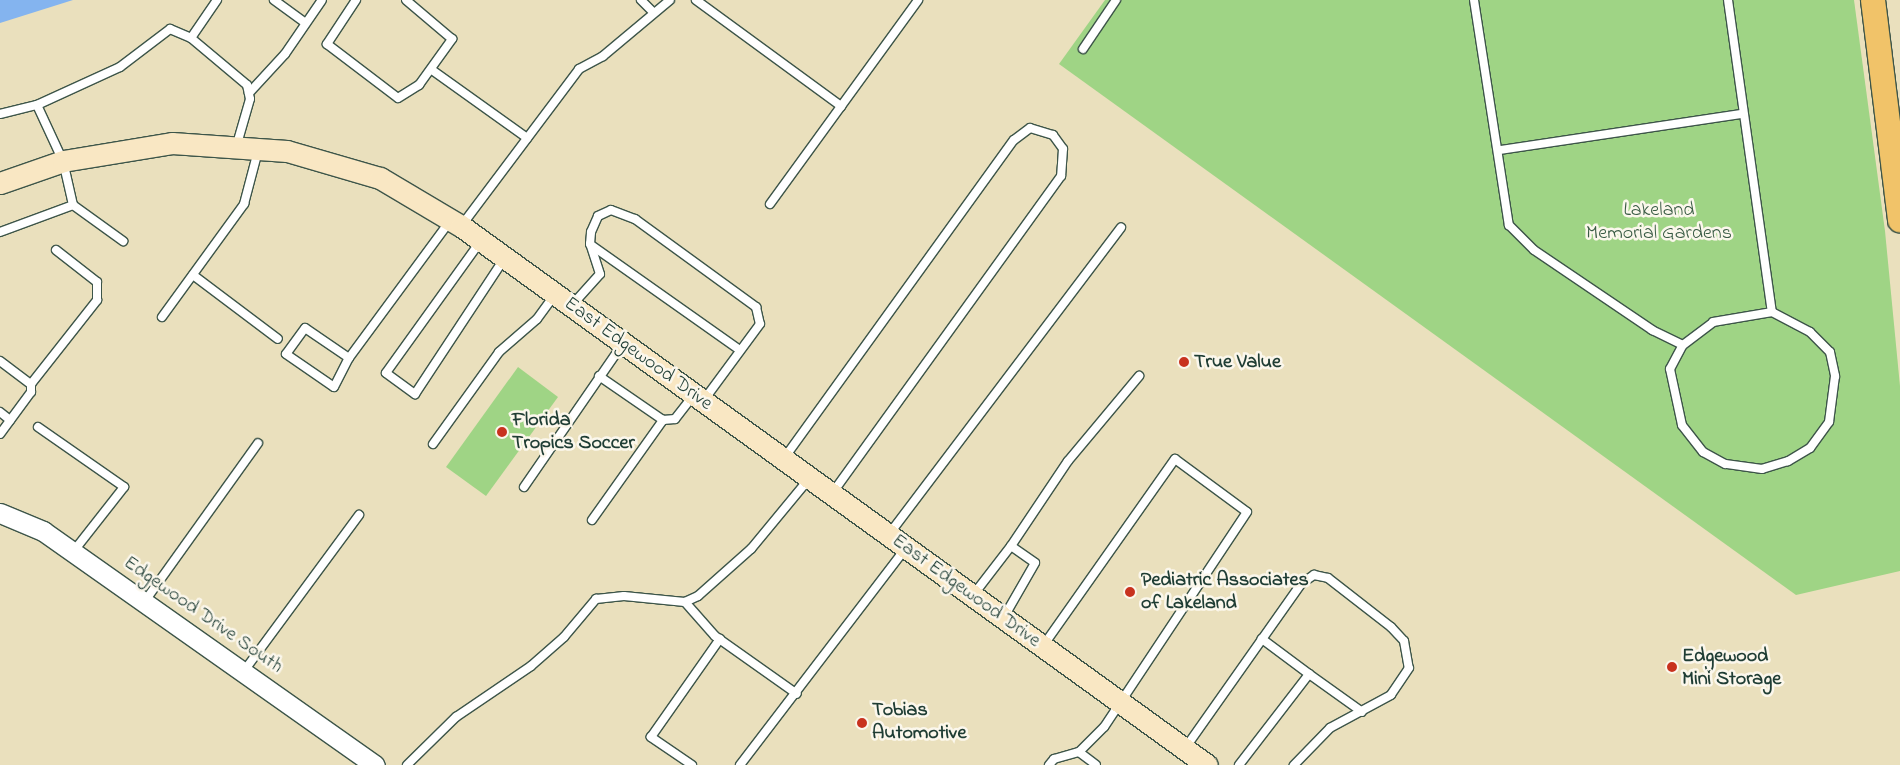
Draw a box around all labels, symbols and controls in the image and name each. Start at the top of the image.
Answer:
park label: Lakeland Memorial Gardens [1586,199,1732,246]
street label: East Edgewood Drive [559,292,717,416]
place label: True Value [1194,350,1281,374]
marker: True Value [1178,356,1190,368]
place label: Florida Tropics Soccer [512,409,635,456]
marker: Florida Tropics Soccer [496,426,508,438]
street label: East Edgewood Drive [887,529,1045,653]
street label: Edgewood Drive South [119,551,287,679]
place label: Pediatric Associates of Lakeland [1141,568,1309,615]
marker: Pediatric Associates of Lakeland [1123,585,1137,599]
place label: Edgewood Mini Storage [1682,644,1781,691]
marker: Edgewood Mini Storage [1666,661,1678,673]
place label: Tobias Automotive [872,699,966,746]
marker: Tobias Automotive [856,717,868,729]

